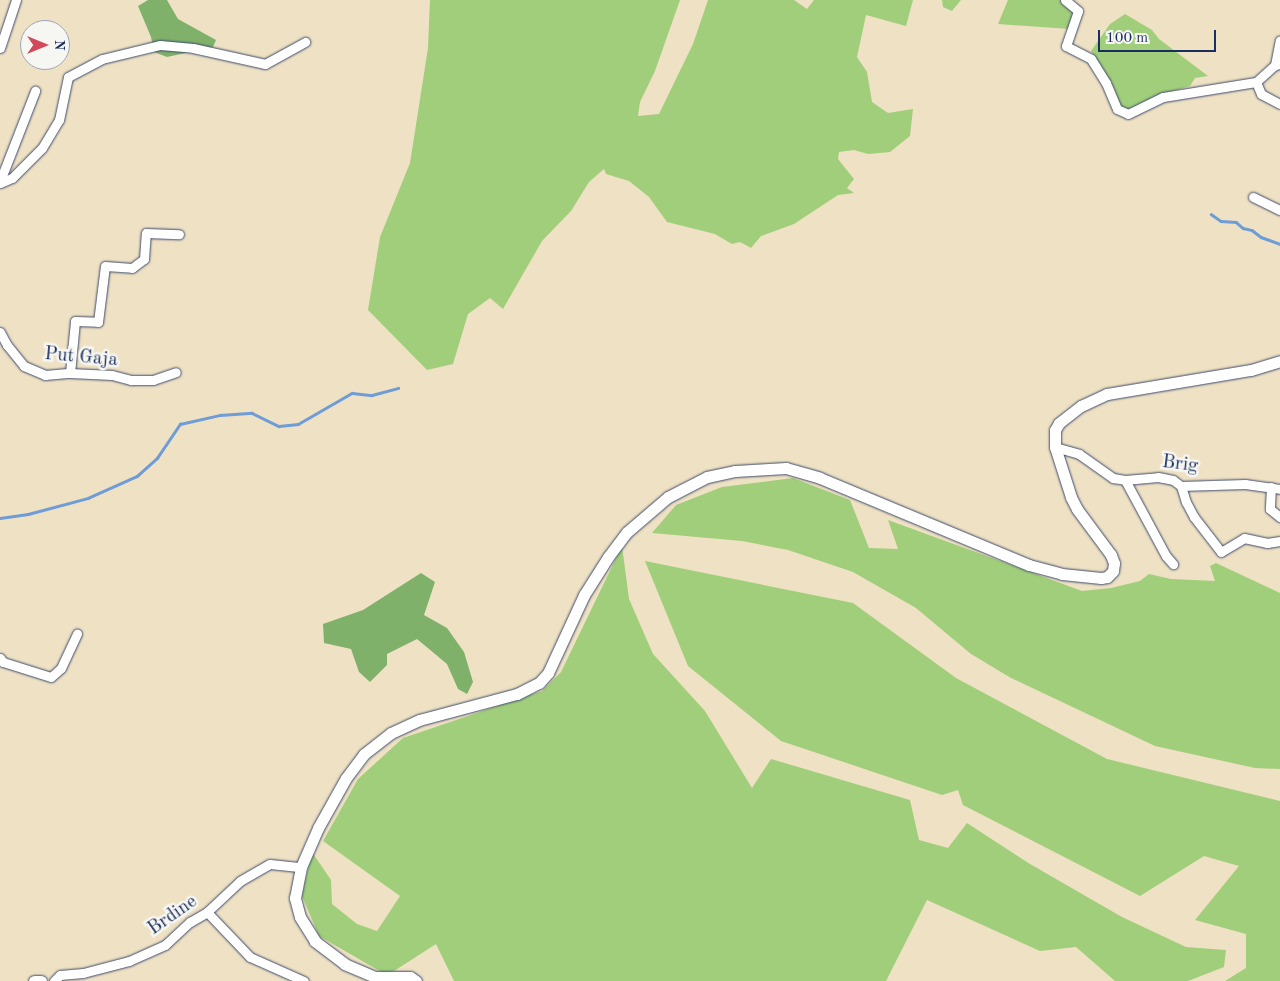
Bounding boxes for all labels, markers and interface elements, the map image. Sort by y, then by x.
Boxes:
north arrow [20,20,70,70]
scale bar [1100,20,1218,52]
text: 100 m [1106,31,1148,46]
text: N [52,40,66,50]
street label: Put Gaja [43,343,119,373]
street label: Brig [1161,451,1199,479]
street label: Brdine [144,891,202,941]

